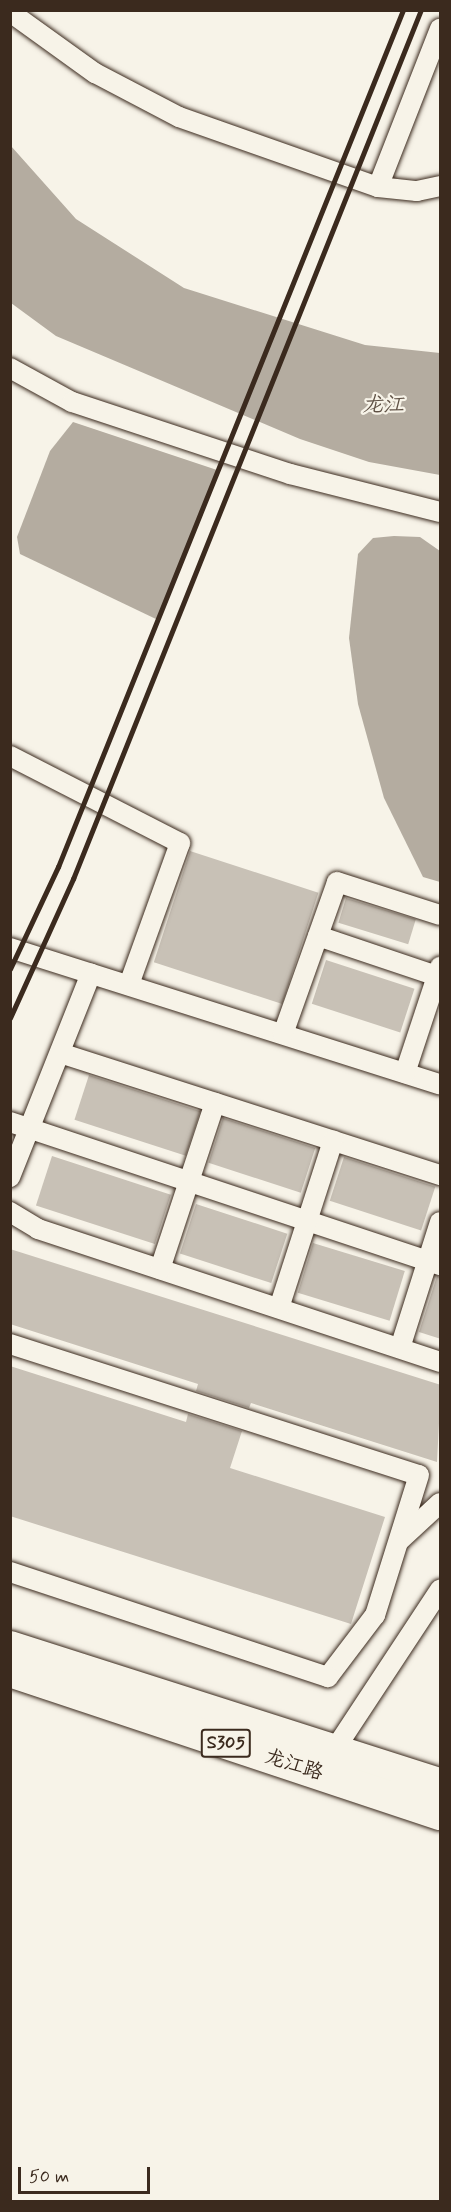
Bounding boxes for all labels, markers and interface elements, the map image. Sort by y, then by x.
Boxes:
water label: 龙江 [362,392,404,418]
road number: S305 [200,1728,252,1758]
street label: 龙江路 [262,1744,326,1786]
scale bar [21,2155,153,2193]
text: 50 m [29,2165,69,2189]

